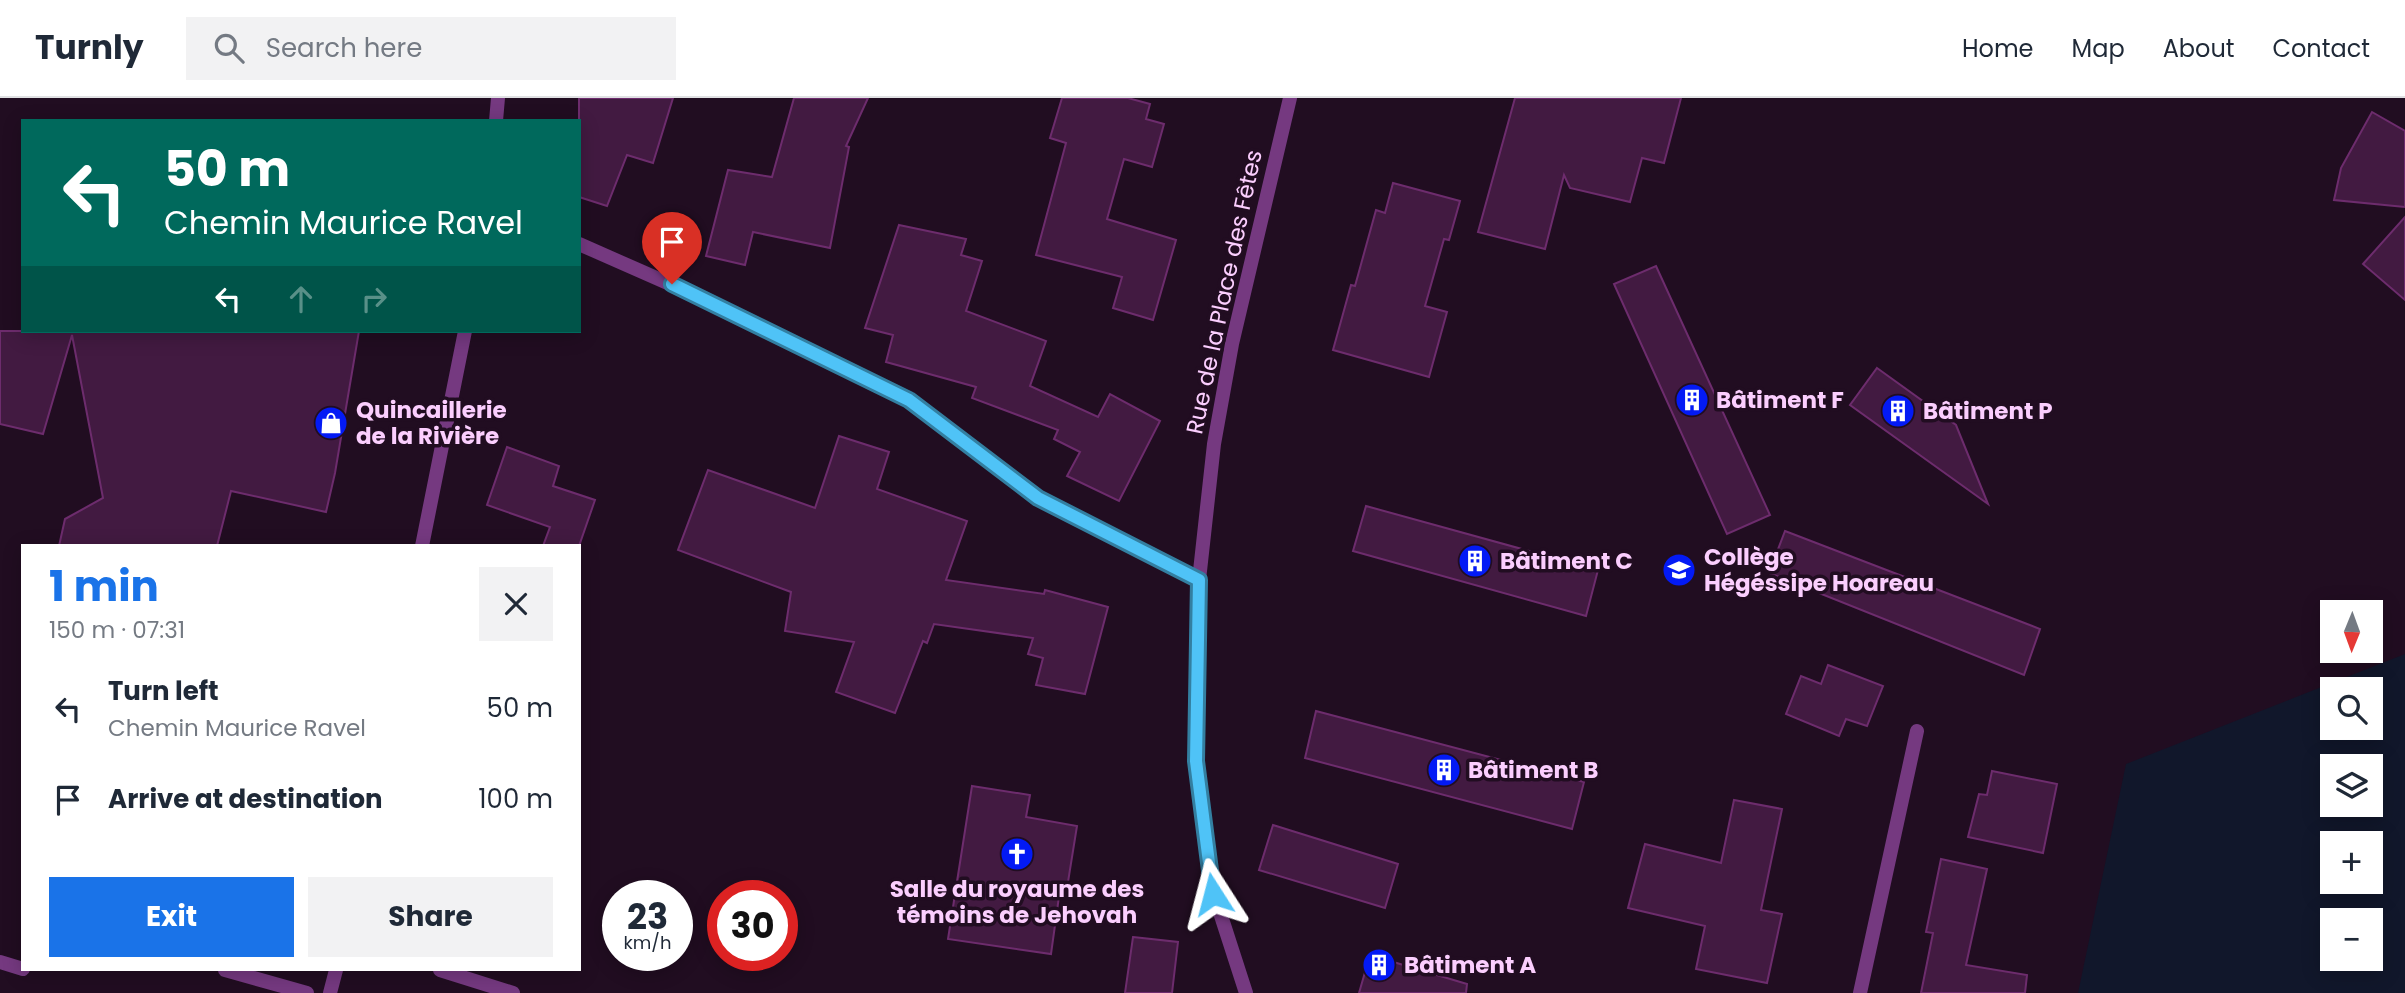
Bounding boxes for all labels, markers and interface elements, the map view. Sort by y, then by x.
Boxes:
search box [186,17,676,80]
text: Turnly [35,24,144,71]
icon: search [210,29,248,67]
text: Search here [266,30,422,66]
text: Home [1962,32,2034,65]
text: Map [2072,32,2125,65]
text: About [2163,32,2234,65]
text: Contact [2272,32,2370,65]
text: 50 m [164,135,290,203]
icon: left [49,147,140,238]
street label: Rue de la Place des Fêtes [1178,147,1270,437]
text: Chemin Maurice Ravel [164,200,523,245]
pin [642,212,702,284]
icon: arrive [653,223,691,261]
icon: left [209,280,247,318]
icon: ahead [282,280,320,318]
icon: right [355,280,393,318]
building icon: Bâtiment F [1673,381,1711,419]
place label: Bâtiment F [1716,384,1844,416]
building icon: Bâtiment P [1879,392,1917,430]
place label: Quincaillerie de la Rivière [356,394,507,452]
place label: Bâtiment P [1923,395,2053,427]
shop icon: Quincaillerie de la Rivière [312,404,350,442]
place label: Collège Hégéssipe Hoareau [1704,541,1934,599]
building icon: Bâtiment C [1456,542,1494,580]
place label: Bâtiment C [1500,545,1633,577]
school or university icon: Collège Hégéssipe Hoareau [1660,551,1698,589]
text: 1 min [49,557,159,616]
button: close [479,567,553,641]
north arrow [2320,600,2384,663]
map controls [2320,600,2383,971]
text: 150 m · 07:31 [49,614,185,646]
text: Turn left [108,673,219,709]
button: search [2320,677,2383,740]
icon: left [49,690,87,728]
text: 50 m [487,690,553,726]
text: Chemin Maurice Ravel [108,712,366,744]
building icon: Bâtiment B [1425,751,1463,789]
place label: Bâtiment B [1468,754,1598,786]
button: layers [2320,754,2383,817]
icon: arrive [49,781,87,819]
text: Arrive at destination [108,781,383,817]
text: 100 m [478,781,553,817]
button: + [2320,831,2383,894]
church icon: Salle du royaume des témoins de Jehovah [998,835,1036,873]
position arrow [1176,857,1250,931]
place label: Salle du royaume des témoins de Jehovah [890,873,1144,931]
button: Exit [49,877,294,957]
button: Share [308,877,553,957]
speed limit sign: 30 [707,880,798,971]
text: 23 [627,892,668,941]
button: − [2320,908,2383,971]
text: km/h [624,930,671,955]
building icon: Bâtiment A [1360,946,1398,984]
place label: Bâtiment A [1404,949,1536,981]

